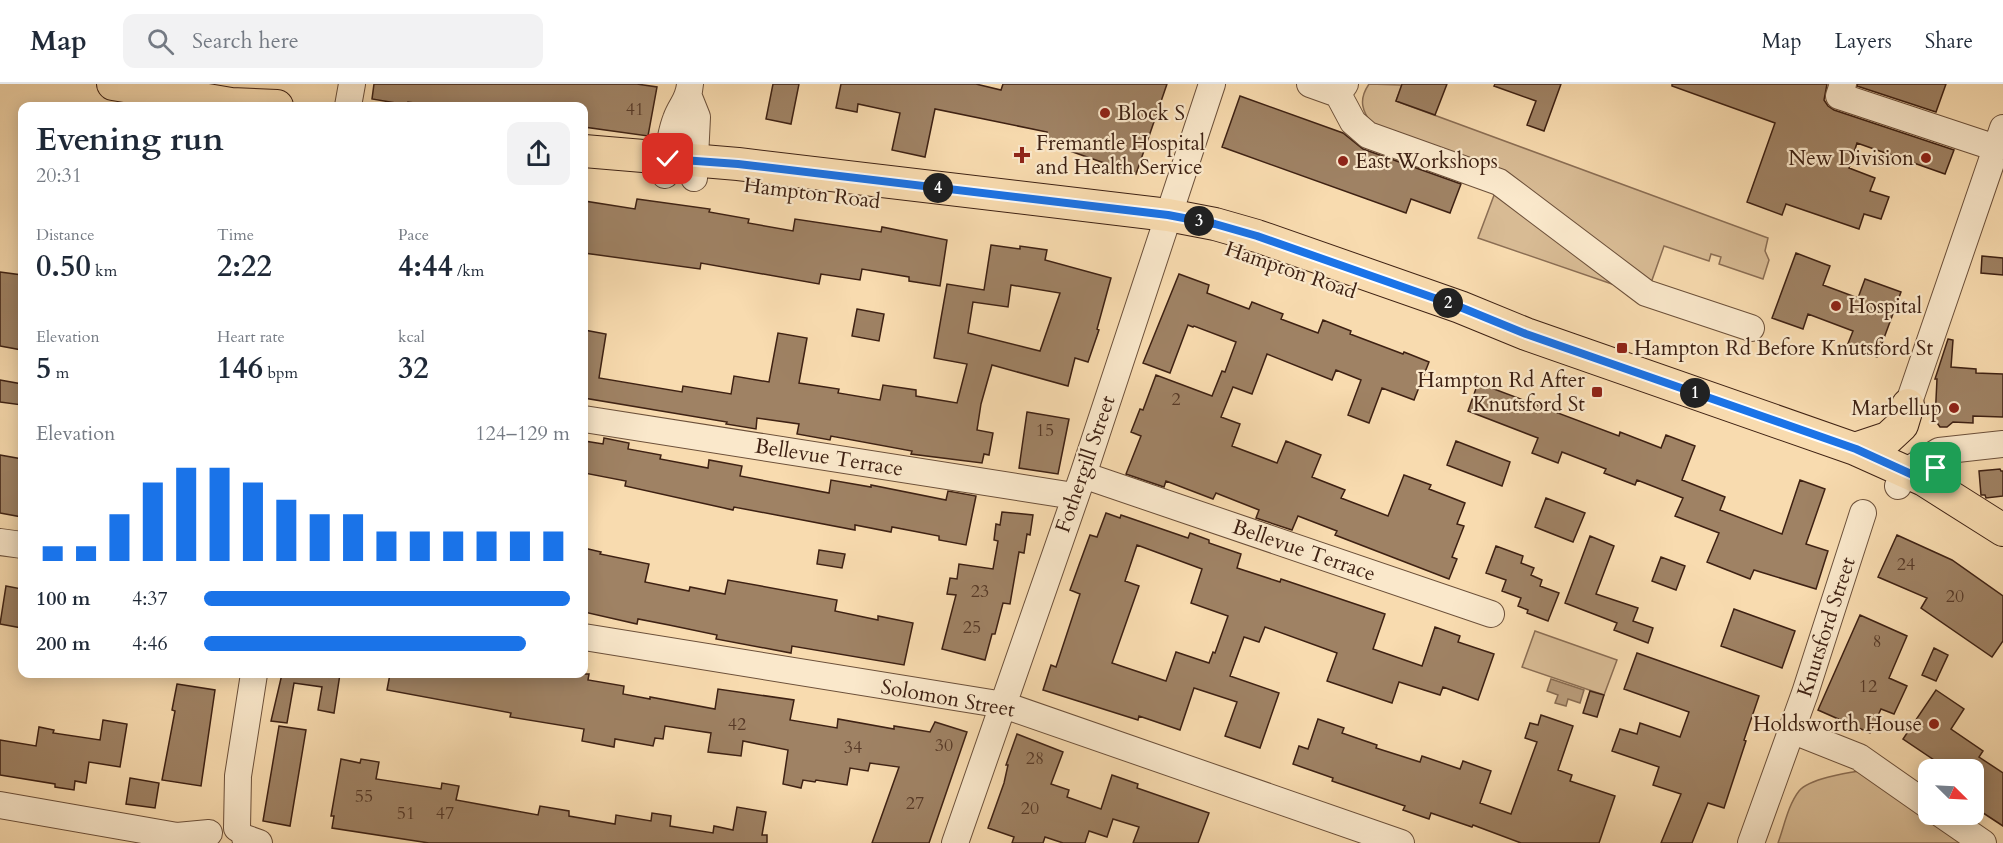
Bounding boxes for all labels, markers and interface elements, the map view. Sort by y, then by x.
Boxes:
search box [123,14,543,68]
text: Map [30,22,87,60]
icon: search [144,25,177,58]
text: Search here [192,26,299,56]
text: Map [1762,27,1802,56]
text: Layers [1835,27,1892,56]
text: Share [1925,27,1973,56]
house number: 41 [626,97,644,122]
place label: Block S [1117,99,1185,128]
marker: Block S [1098,106,1112,120]
text: Evening run [36,117,224,162]
button: share [507,122,570,185]
place label: Fremantle Hospital and Health Service [1036,129,1205,182]
pin [642,133,693,184]
icon: check [651,142,684,175]
place label: New Division [1788,144,1914,173]
marker: Fremantle Hospital and Health Service [1013,146,1031,164]
place label: East Workshops [1355,147,1498,176]
marker: New Division [1919,151,1933,165]
marker: East Workshops [1336,154,1350,168]
text: 20:31 [36,162,82,189]
street label: Hampton Road [742,171,882,216]
pin: 4 [923,173,953,203]
text: 4 [934,177,942,199]
pin: 3 [1184,206,1214,236]
text: 3 [1195,210,1203,232]
text: Distance [36,224,94,246]
text: Time [217,224,254,246]
text: Pace [398,224,429,246]
street label: Hampton Road [1221,234,1360,307]
text: 0.50 [36,246,91,287]
text: 2:22 [217,246,272,287]
text: 4:44 [398,246,453,287]
text: km [91,260,117,282]
text: /km [453,260,484,282]
pin: 2 [1433,288,1463,318]
text: 2 [1444,292,1452,314]
place label: Hospital [1848,292,1922,321]
marker: Hospital [1829,299,1843,313]
text: Elevation [36,326,100,348]
text: Heart rate [217,326,285,348]
text: kcal [398,326,425,348]
place label: Hampton Rd Before Knutsford St [1634,334,1933,363]
marker: Hampton Rd Before Knutsford St [1615,341,1629,355]
text: 5 [36,348,51,389]
text: 146 [217,348,263,389]
text: 32 [398,348,429,389]
text: m [51,362,69,384]
text: bpm [263,362,298,384]
place label: Hampton Rd After Knutsford St [1417,366,1585,419]
pin: 1 [1680,378,1710,408]
text: 1 [1691,382,1699,404]
marker: Hampton Rd After Knutsford St [1590,385,1604,399]
house number: 2 [1171,387,1181,412]
street label: Fothergill Street [1048,391,1123,537]
place label: Marbellup [1851,394,1942,423]
marker: Marbellup [1947,401,1961,415]
house number: 15 [1036,418,1054,443]
text: Elevation [36,420,115,447]
text: 124–129 m [475,420,570,447]
street label: Bellevue Terrace [753,431,905,484]
pin [1910,442,1961,493]
icon: arrive [1919,451,1952,484]
street label: Bellevue Terrace [1228,512,1379,589]
house number: 24 [1897,552,1915,577]
street label: Knutsford Street [1790,553,1863,701]
house number: 23 [971,579,989,604]
house number: 20 [1946,584,1964,609]
text: 100 m [36,585,91,612]
text: 4:37 [132,585,168,612]
house number: 25 [963,615,981,640]
house number: 8 [1872,629,1882,654]
text: 200 m [36,630,91,657]
text: 4:46 [132,630,168,657]
street label: Solomon Street [879,672,1018,725]
house number: 12 [1859,674,1877,699]
place label: Holdsworth House [1753,710,1922,739]
house number: 42 [728,712,746,737]
marker: Holdsworth House [1927,717,1941,731]
house number: 30 [935,733,953,758]
house number: 34 [844,735,862,760]
house number: 28 [1026,746,1044,771]
north arrow [1918,759,1984,825]
map controls [1918,759,1984,825]
house number: 55 [355,784,373,809]
house number: 27 [906,791,924,816]
house number: 20 [1021,796,1039,821]
house number: 51 [397,801,415,826]
house number: 47 [436,801,454,826]

